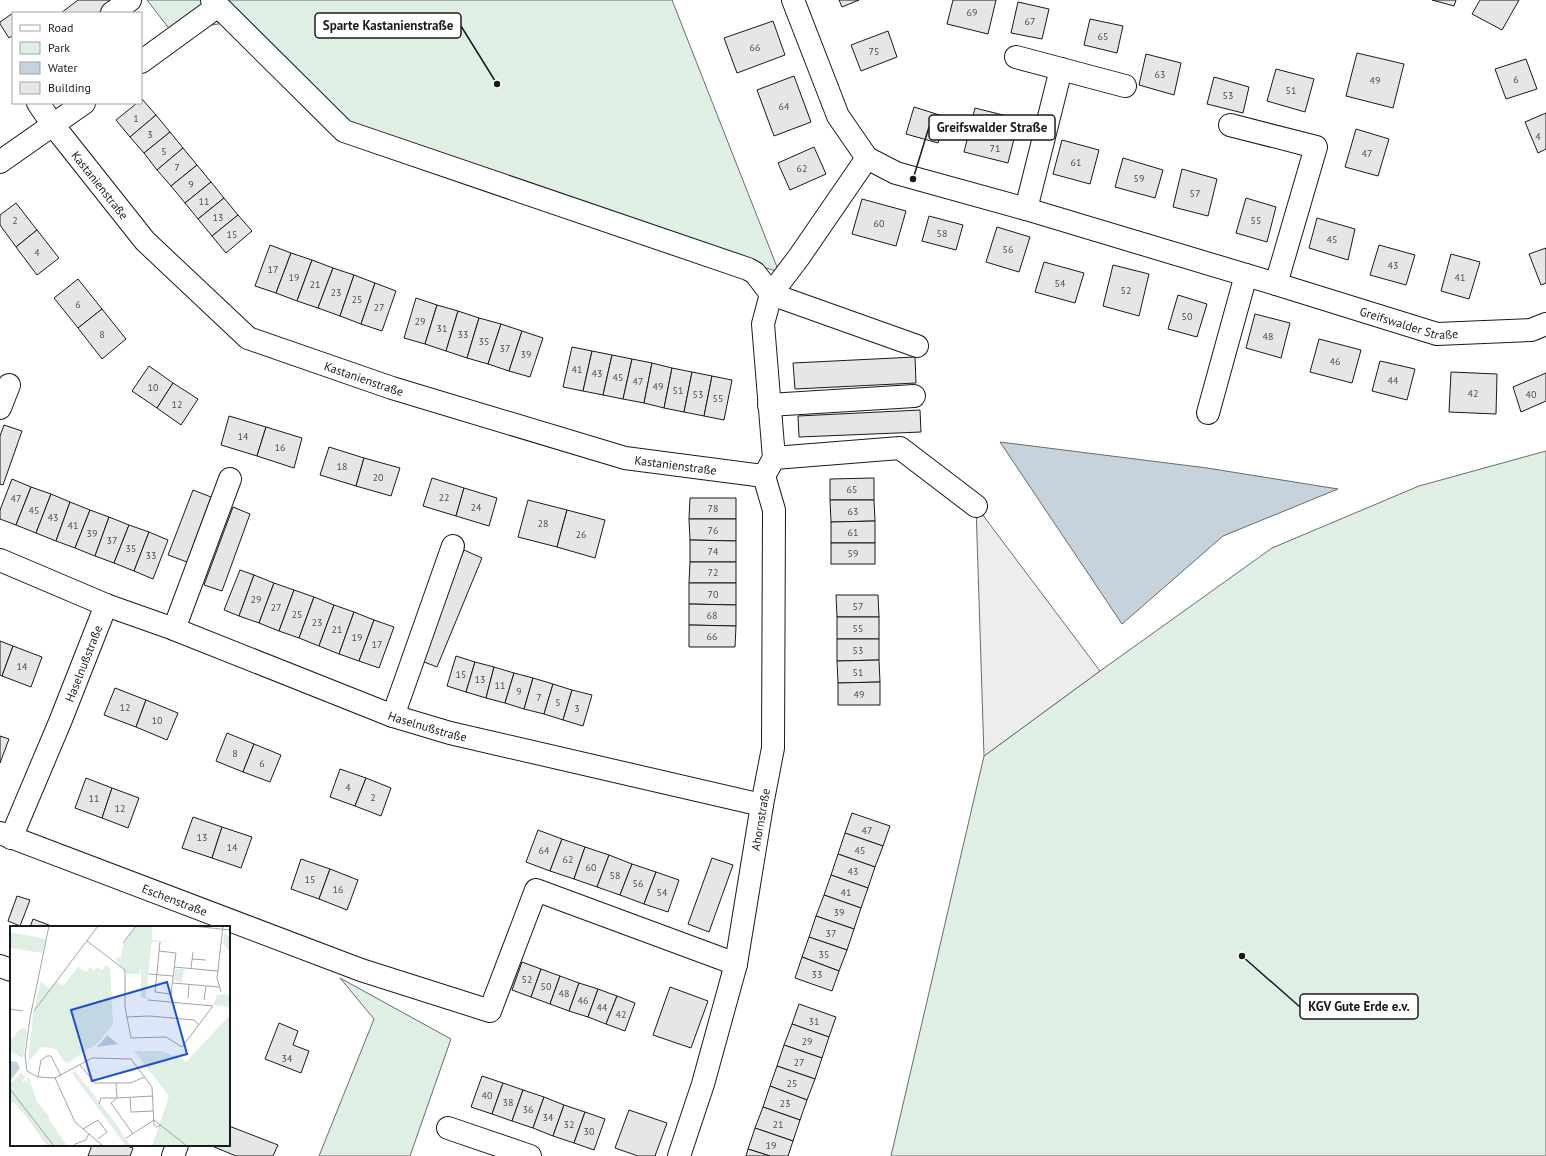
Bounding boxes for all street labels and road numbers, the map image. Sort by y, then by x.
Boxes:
street label: Kastanienstraße [69,148,132,222]
street label: Greifswalder Straße [1358,303,1458,342]
street label: Kastanienstraße [322,358,406,399]
street label: Kastanienstraße [634,452,718,477]
street label: Haselnußstraße [61,623,105,704]
street label: Haselnußstraße [386,707,468,744]
street label: Ahornstraße [747,787,773,852]
street label: Eschenstraße [140,880,210,919]

